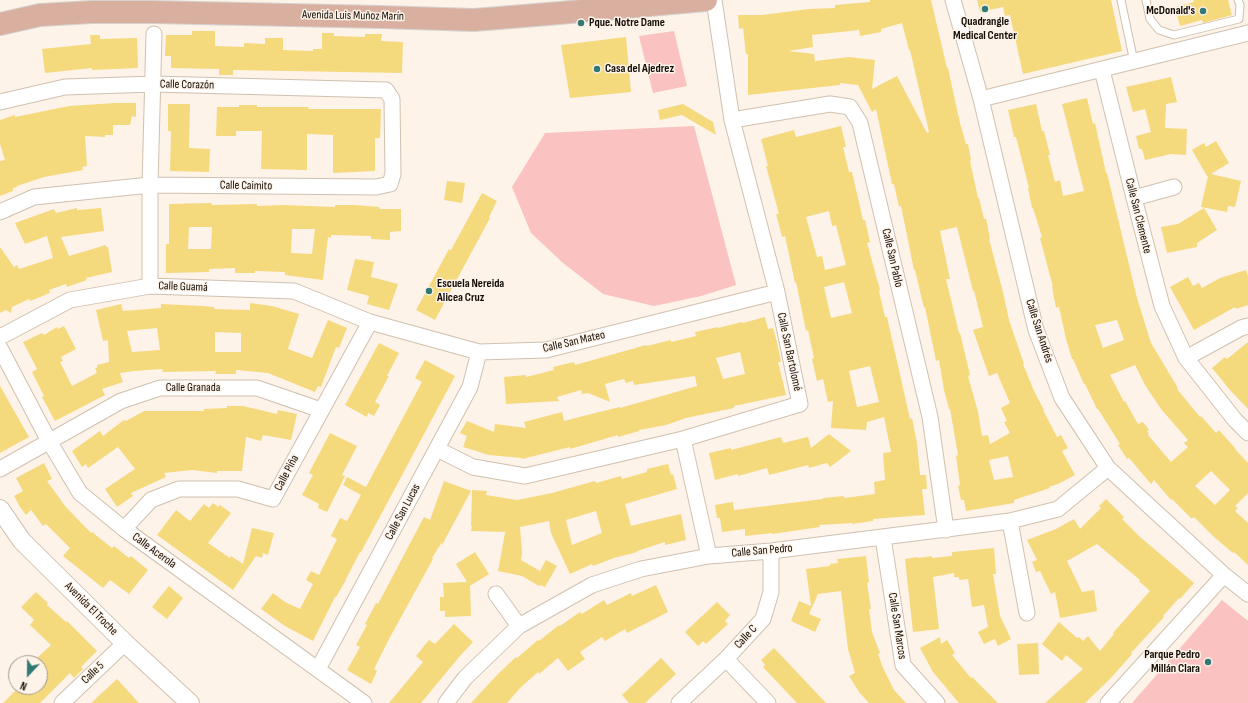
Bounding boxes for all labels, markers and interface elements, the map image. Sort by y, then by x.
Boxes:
marker: Quadrangle Medical Center [980,4,990,14]
place label: McDonald's [1146,4,1195,18]
marker: McDonald's [1198,6,1208,16]
street label: Avenida Luis Muñoz Marín [302,8,404,24]
place label: Quadrangle Medical Center [953,15,1017,43]
place label: Pque. Notre Dame [589,16,665,30]
marker: Pque. Notre Dame [576,18,586,28]
place label: Casa del Ajedrez [605,62,674,76]
marker: Casa del Ajedrez [592,64,602,74]
street label: Calle Corazón [160,77,214,93]
street label: Calle San Clemente [1122,177,1154,255]
street label: Calle Caimito [220,178,272,194]
street label: Calle San Pablo [878,227,906,289]
place label: Escuela Nereida Alicea Cruz [437,277,504,305]
street label: Calle Guamá [158,279,208,295]
marker: Escuela Nereida Alicea Cruz [424,286,434,296]
street label: Calle San Andrés [1022,297,1056,365]
street label: Calle San Bartolomé [774,311,804,393]
street label: Calle San Mateo [542,328,606,356]
street label: Calle Granada [166,381,220,395]
street label: Calle Piña [272,453,302,493]
street label: Calle San Lucas [382,482,424,542]
street label: Calle Acerola [129,530,179,572]
street label: Calle San Pedro [731,541,793,561]
street label: Avenida El Troche [61,579,121,639]
street label: Calle San Marcos [885,592,909,660]
street label: Calle C [731,622,761,652]
place label: Parque Pedro Millán Clara [1144,648,1200,676]
north arrow [8,655,48,695]
marker: Parque Pedro Millán Clara [1203,657,1213,667]
street label: Calle 5 [79,659,107,687]
text: N [19,679,29,693]

